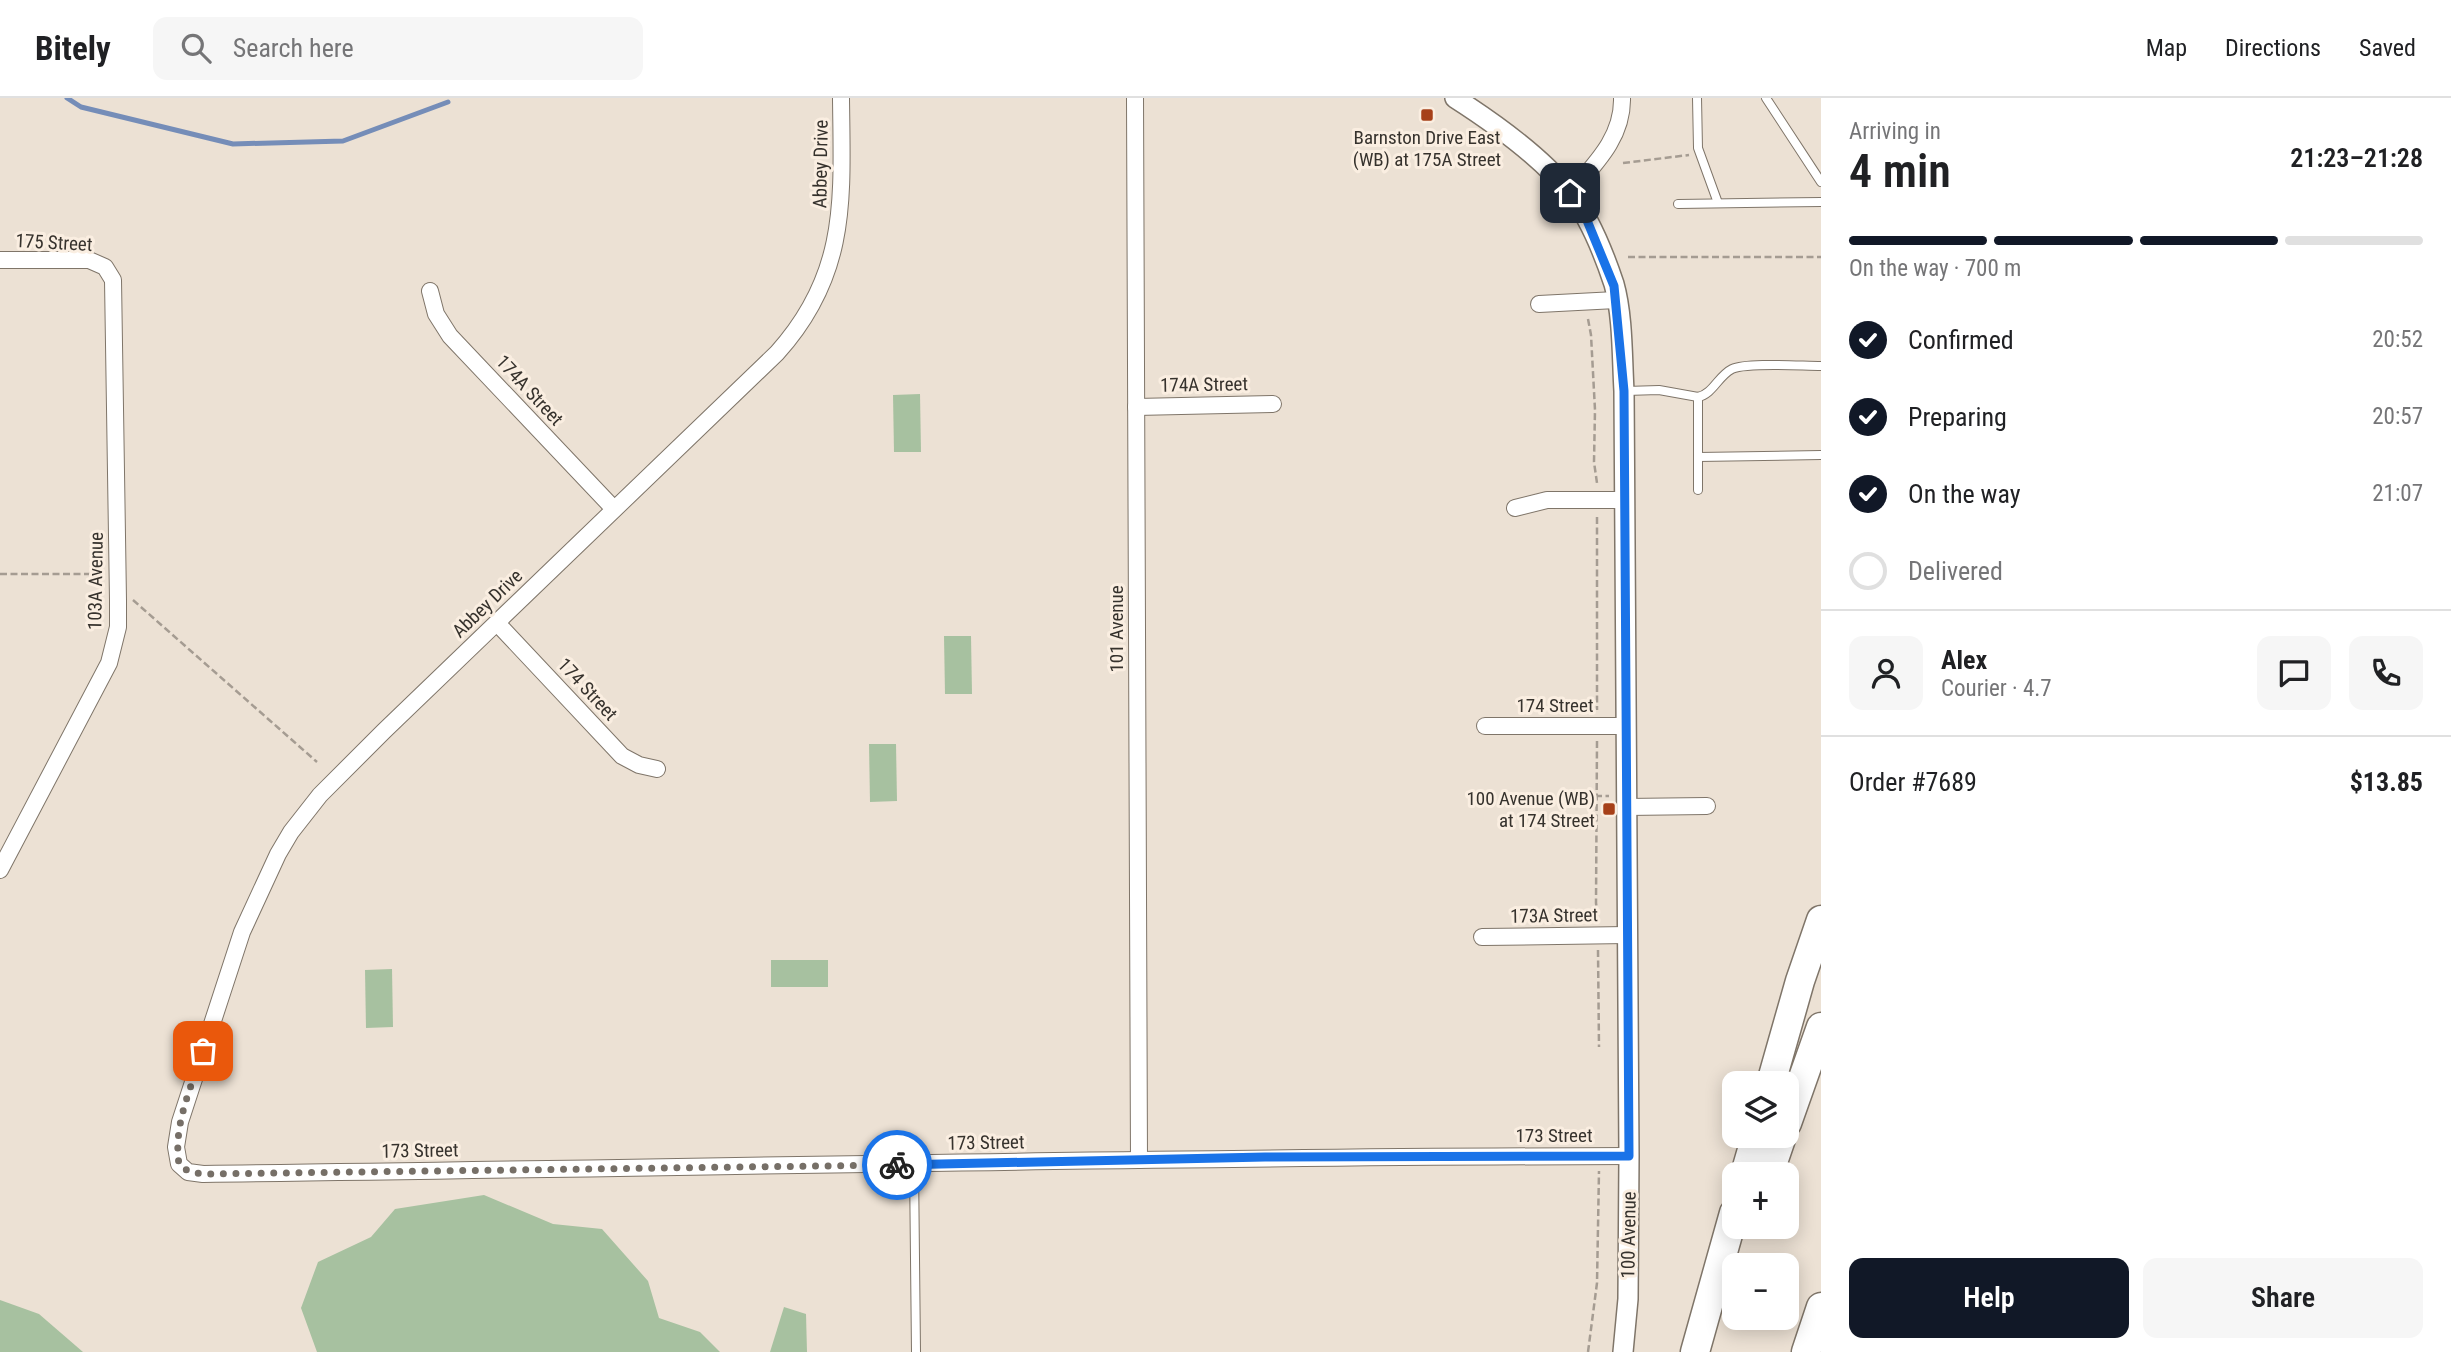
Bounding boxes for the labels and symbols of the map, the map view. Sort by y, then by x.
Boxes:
marker: Barnston Drive East (WB) at 175A Street [1419,107,1435,123]
street label: Abbey Drive [808,119,833,209]
place label: Barnston Drive East (WB) at 175A Street [1353,126,1501,171]
pin [1540,163,1600,223]
street label: 175 Street [15,229,93,256]
street label: 174A Street [491,350,568,430]
street label: 174A Street [1160,372,1248,397]
street label: 103A Avenue [83,532,108,630]
street label: Abbey Drive [447,564,527,642]
street label: 101 Avenue [1105,585,1128,673]
street label: 174 Street [553,653,622,725]
street label: 174 Street [1516,694,1594,717]
place label: 100 Avenue (WB) at 174 Street [1466,787,1595,832]
marker: 100 Avenue (WB) at 174 Street [1601,801,1617,817]
street label: 173A Street [1510,903,1598,928]
pin [173,1021,233,1081]
street label: 173 Street [1515,1124,1593,1147]
courier [862,1130,932,1200]
street label: 173 Street [947,1130,1025,1155]
street label: 173 Street [381,1138,459,1163]
street label: 100 Avenue [1616,1191,1641,1279]

